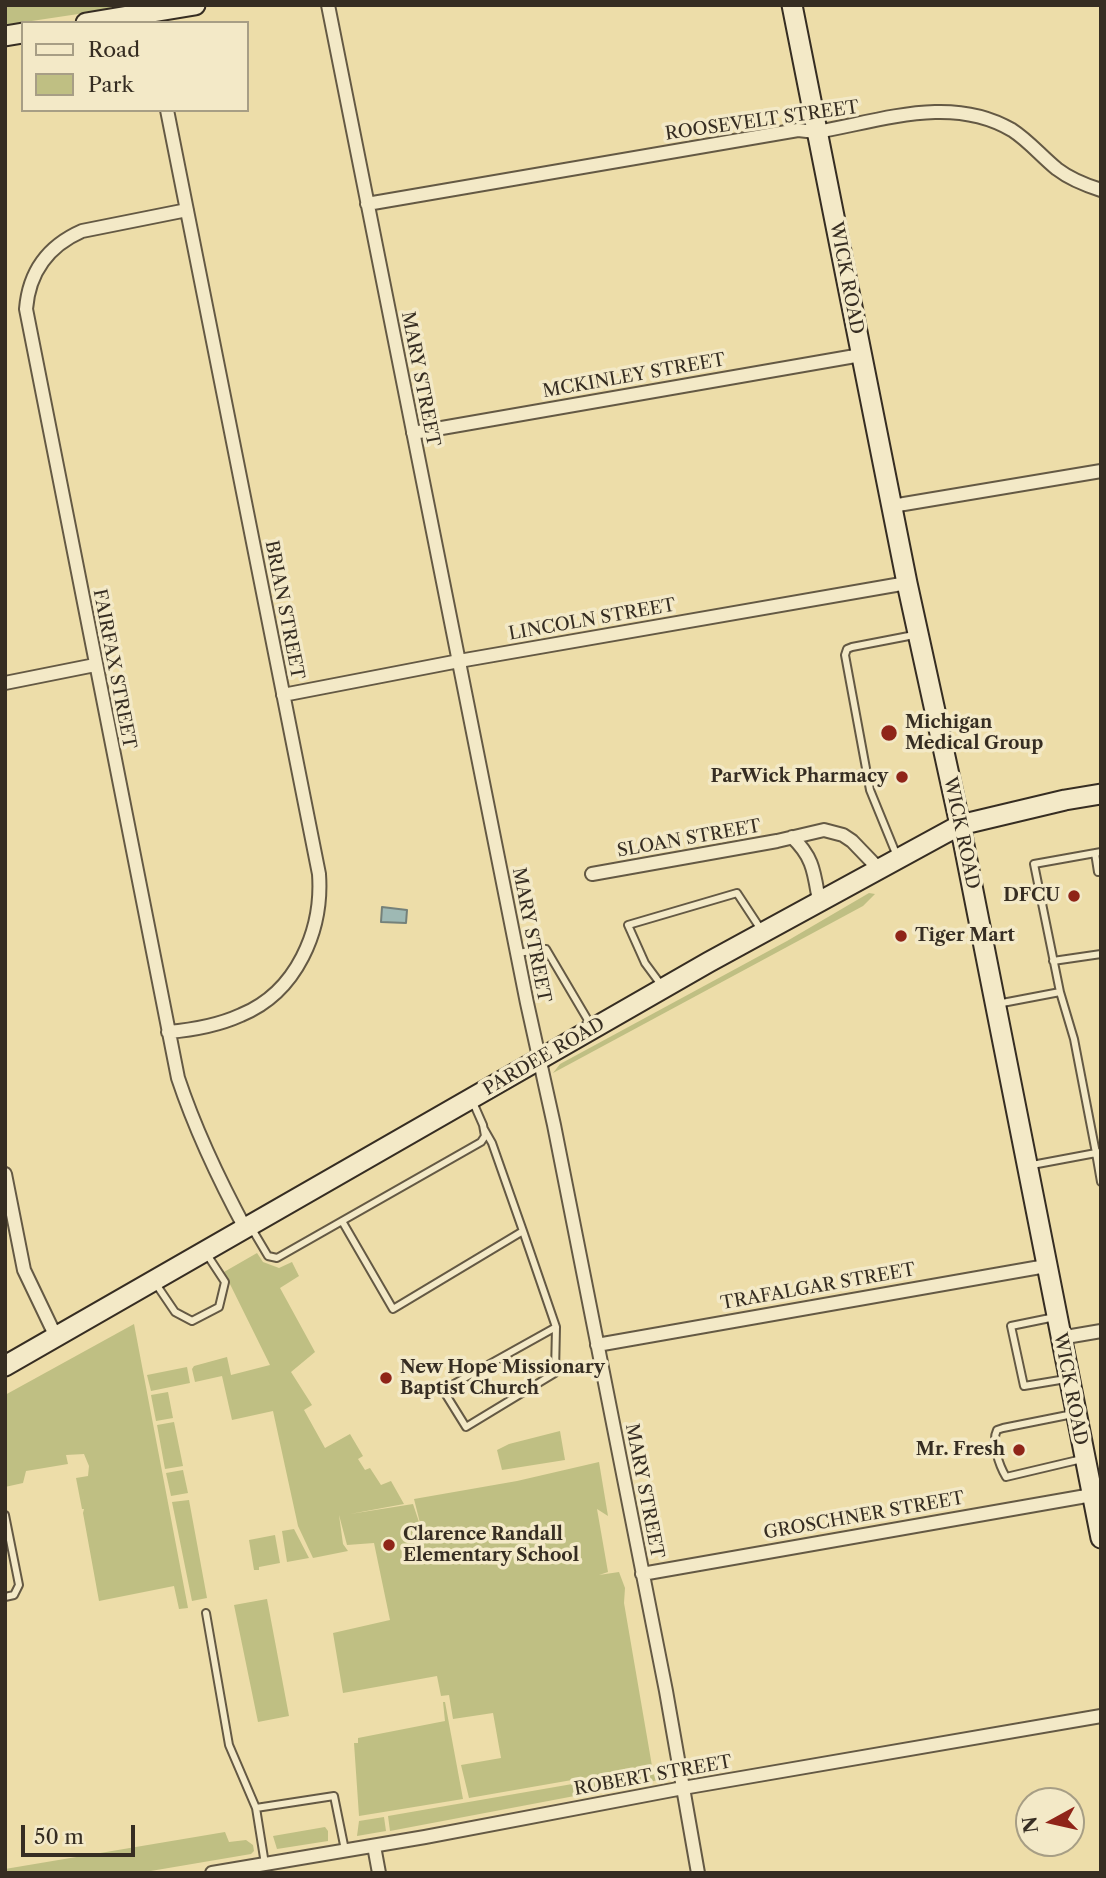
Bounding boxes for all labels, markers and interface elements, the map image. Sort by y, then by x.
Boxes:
legend [21,21,248,112]
text: Road [88,37,140,62]
text: Park [88,72,134,97]
street label: ROOSEVELT STREET [664,97,860,145]
street label: WICK ROAD [824,220,868,336]
street label: MARY STREET [396,310,444,448]
street label: MCKINLEY STREET [541,349,727,403]
street label: BRIAN STREET [260,539,308,681]
street label: FAIRFAX STREET [88,587,140,751]
street label: LINCOLN STREET [507,595,677,645]
place label: Michigan Medical Group [905,712,1043,754]
marker: Michigan Medical Group [879,723,899,743]
place label: ParWick Pharmacy [710,766,888,788]
marker: ParWick Pharmacy [894,769,910,785]
street label: WICK ROAD [939,775,983,891]
street label: SLOAN STREET [615,816,763,862]
street label: MARY STREET [507,866,555,1004]
place label: DFCU [1003,885,1060,907]
marker: DFCU [1066,888,1082,904]
place label: Tiger Mart [915,925,1015,947]
marker: Tiger Mart [893,928,909,944]
street label: PARDEE ROAD [479,1013,609,1101]
street label: TRAFALGAR STREET [719,1259,917,1315]
street label: WICK ROAD [1048,1331,1092,1447]
place label: New Hope Missionary Baptist Church [400,1357,605,1400]
marker: New Hope Missionary Baptist Church [378,1370,394,1386]
street label: MARY STREET [620,1422,668,1560]
place label: Mr. Fresh [916,1439,1005,1461]
marker: Mr. Fresh [1011,1442,1027,1458]
street label: GROSCHNER STREET [762,1488,966,1544]
place label: Clarence Randall Elementary School [403,1524,579,1566]
marker: Clarence Randall Elementary School [381,1537,397,1553]
street label: ROBERT STREET [573,1752,733,1800]
north arrow [1015,1787,1085,1857]
scale bar [24,1812,138,1856]
text: N [1018,1815,1043,1834]
text: 50 m [34,1824,84,1849]

